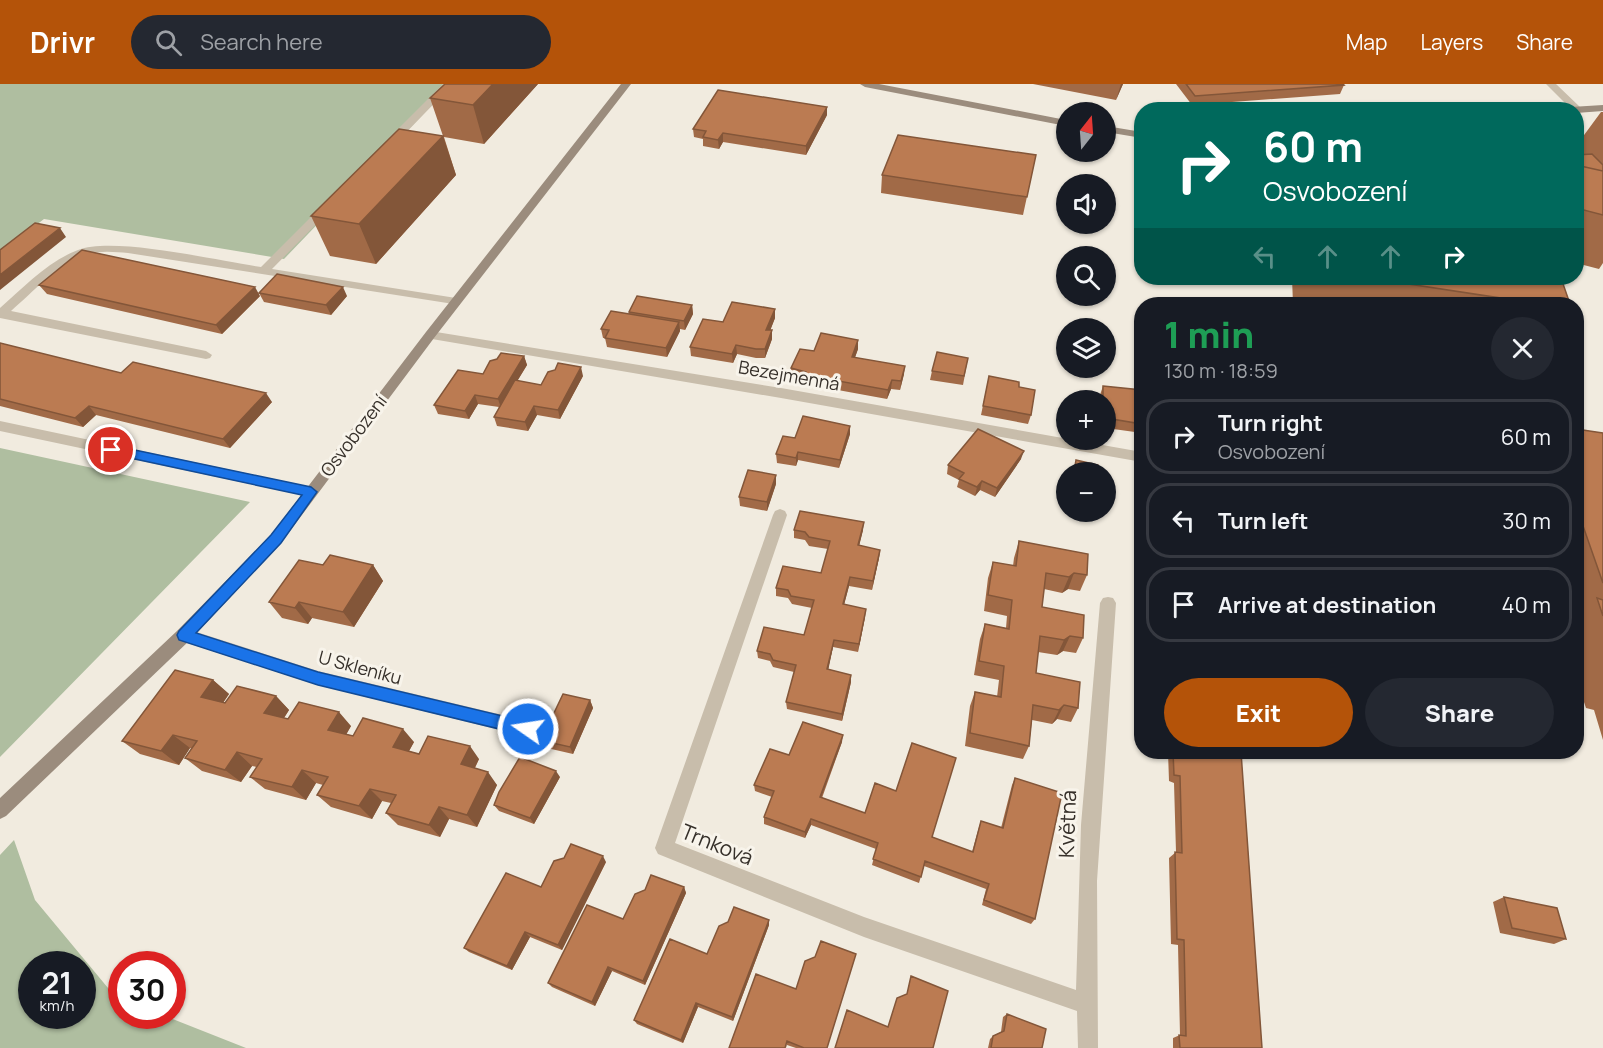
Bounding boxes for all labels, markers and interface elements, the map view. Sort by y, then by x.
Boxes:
search box [131,15,551,69]
text: Drivr [30,23,95,61]
icon: search [152,26,185,59]
text: Search here [200,27,323,57]
text: Map [1346,28,1387,56]
text: Layers [1420,28,1483,56]
text: Share [1516,28,1573,56]
north arrow [1056,102,1116,162]
map controls [1056,102,1116,522]
text: 60 m [1263,117,1363,175]
icon: right [1164,126,1242,204]
text: Osvobození [1263,172,1408,209]
button: sound [1056,174,1116,234]
icon: left [1248,240,1281,273]
icon: ahead [1311,240,1344,273]
icon: ahead [1374,240,1407,273]
icon: right [1437,240,1470,273]
button: search [1056,246,1116,306]
text: 1 min [1164,310,1254,359]
button: close [1491,317,1554,380]
button: layers [1056,318,1116,378]
street label: Bezejmenná [737,354,842,396]
text: 130 m · 18:59 [1164,357,1278,384]
street label: Osvobození [315,390,392,481]
button: + [1056,390,1116,450]
text: Turn right [1218,408,1323,438]
icon: right [1167,420,1200,453]
text: 60 m [1501,422,1551,452]
pin [85,424,136,475]
icon: arrive [94,433,127,466]
text: Osvobození [1218,438,1325,465]
button: − [1056,462,1116,522]
icon: left [1167,504,1200,537]
text: Turn left [1218,506,1308,536]
text: 30 m [1502,506,1551,536]
icon: arrive [1167,588,1200,621]
text: Arrive at destination [1218,590,1436,620]
text: 40 m [1502,590,1551,620]
street label: U Skleníku [316,644,405,690]
button: Exit [1164,678,1353,747]
button: Share [1365,678,1554,747]
position arrow [496,697,560,761]
street label: Květná [1052,790,1082,858]
street label: Trnková [677,817,758,871]
speed limit sign: 30 [108,951,186,1029]
text: 21 [41,962,73,1003]
text: km/h [40,995,74,1016]

